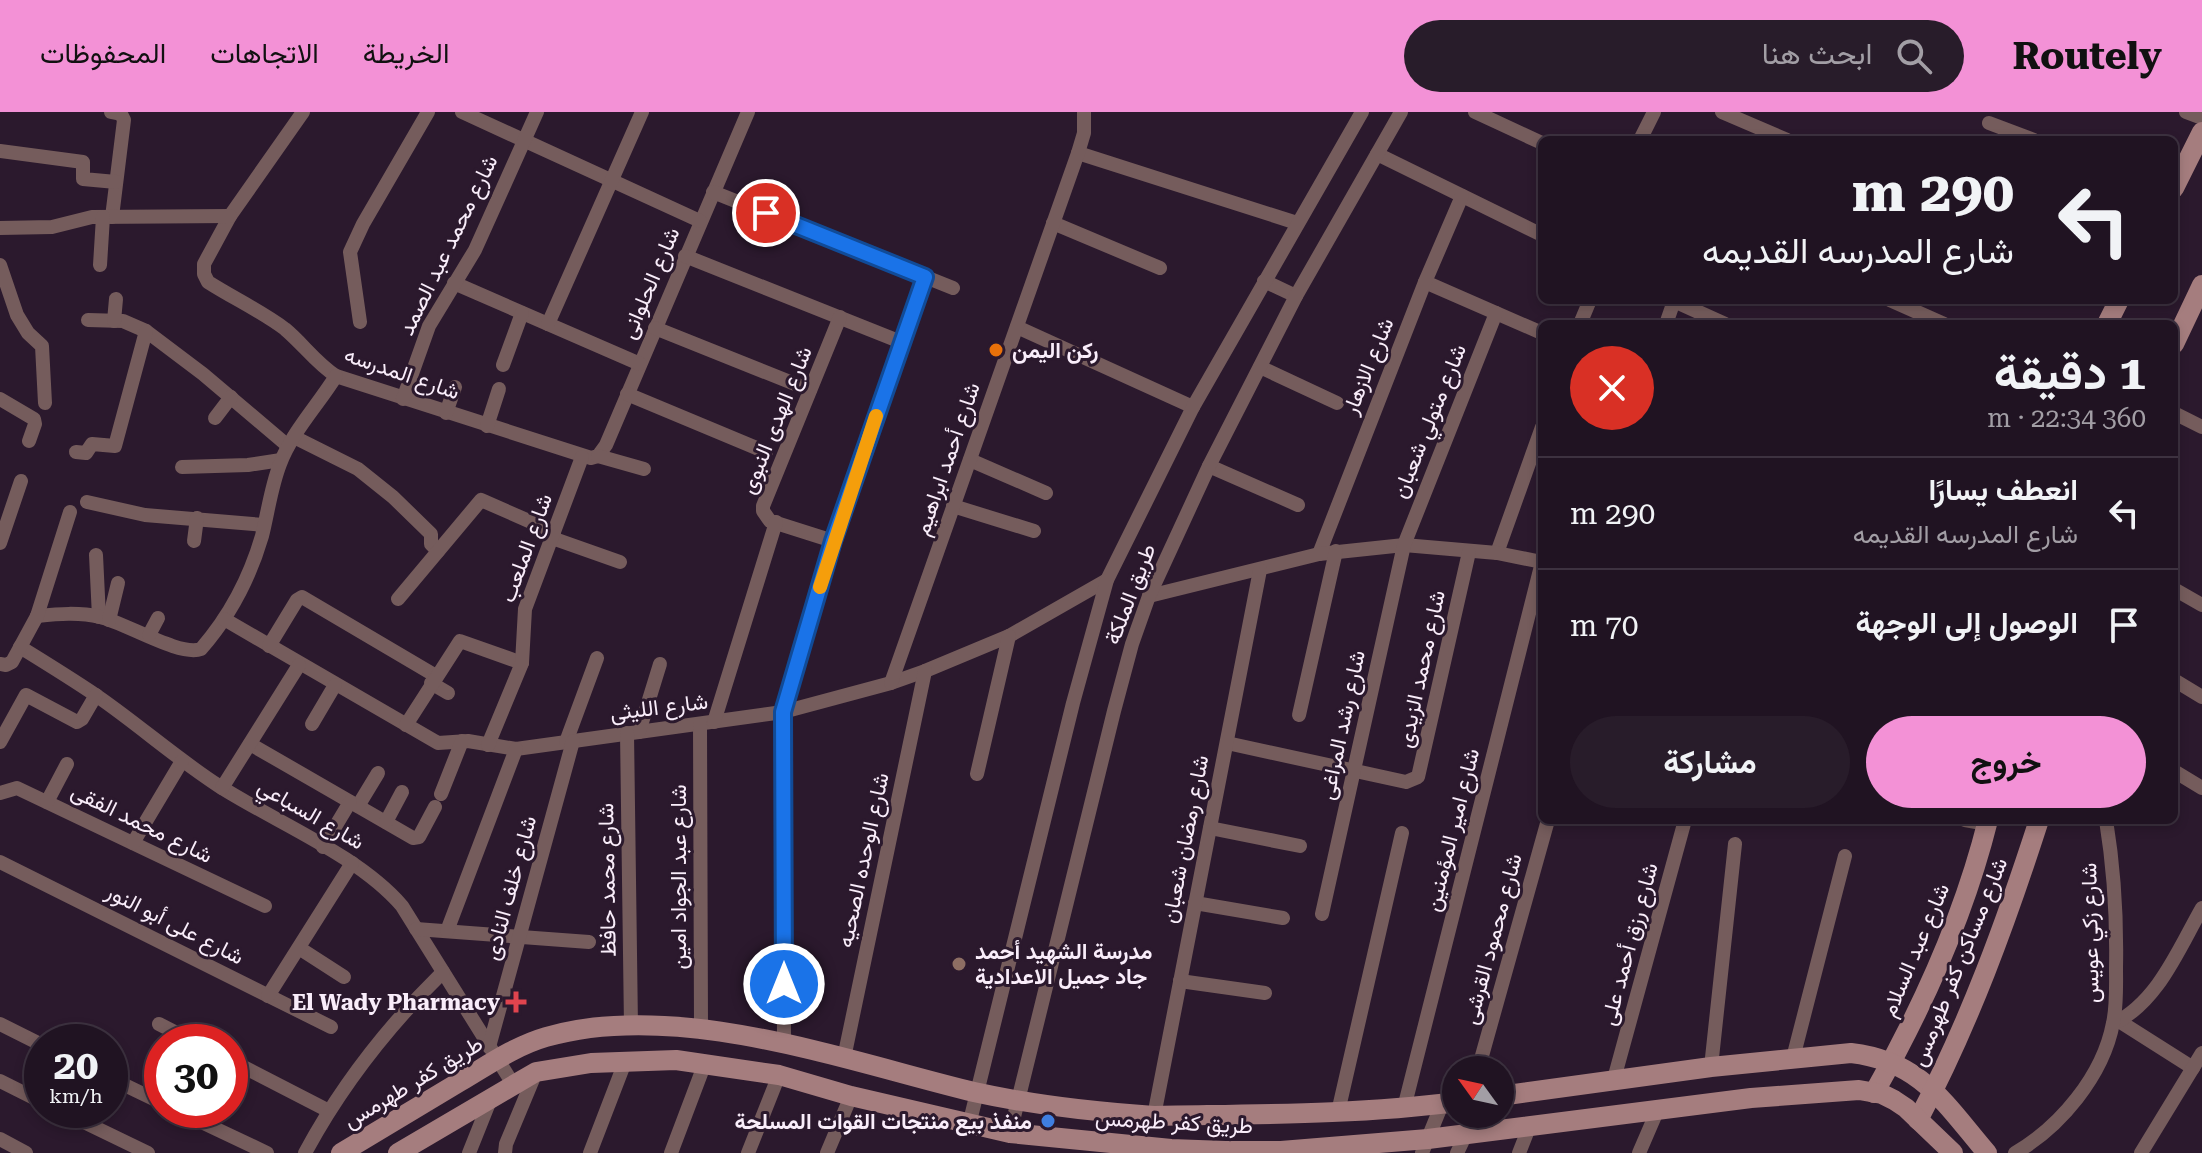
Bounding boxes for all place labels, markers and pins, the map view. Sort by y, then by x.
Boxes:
pin [732,179,800,247]
place label: ركن اليمن [1012,338,1099,364]
marker: ركن اليمن [987,341,1005,359]
place label: مدرسة الشهيد أحمد جاد جميل الاعدادية [975,939,1153,990]
marker: مدرسة الشهيد أحمد جاد جميل الاعدادية [950,955,968,973]
place label: El Wady Pharmacy [292,990,501,1015]
marker: El Wady Pharmacy [507,993,525,1011]
place label: منفذ بيع منتجات القوات المسلحة [734,1109,1032,1136]
marker: منفذ بيع منتجات القوات المسلحة [1039,1112,1057,1130]

